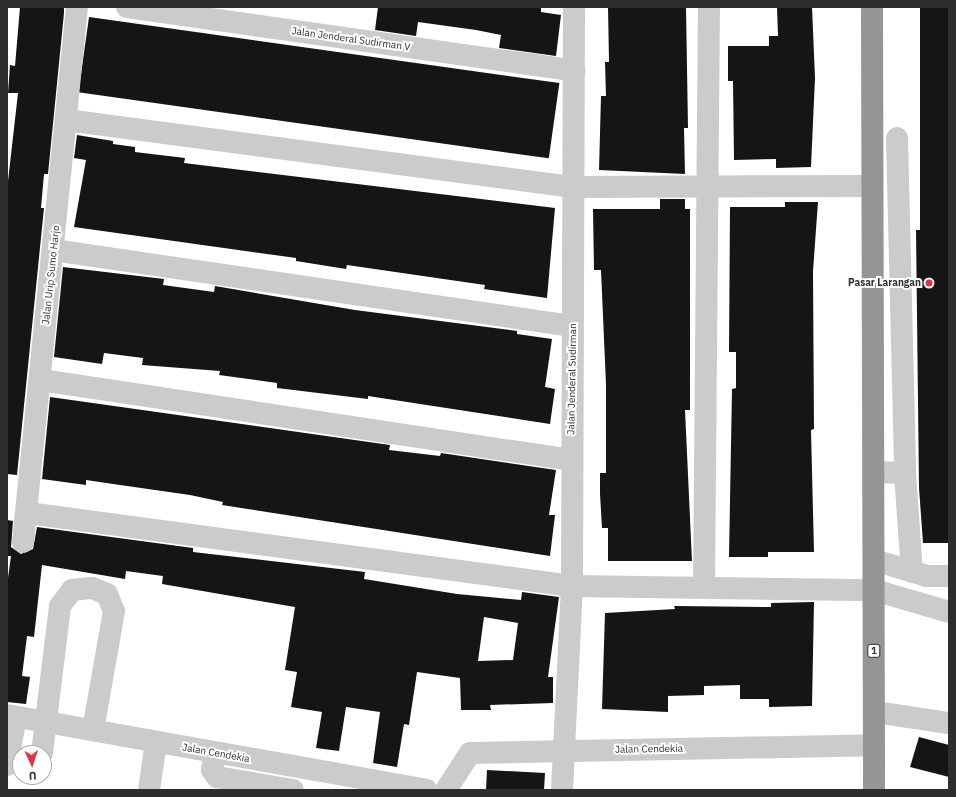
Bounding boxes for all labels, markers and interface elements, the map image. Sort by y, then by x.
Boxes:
street label: Jalan Jenderal Sudirman V [291,25,411,53]
street label: Jalan Urip Sumo Harjo [40,225,62,325]
place label: Pasar Larangan [848,277,921,289]
marker: Pasar Larangan [924,278,934,288]
street label: Jalan Jenderal Sudirman [565,323,579,435]
road number: 1 [867,644,881,658]
street label: Jalan Cendekia [181,741,251,765]
street label: Jalan Cendekia [615,742,683,756]
north arrow [12,745,52,785]
text: U [28,769,37,783]

